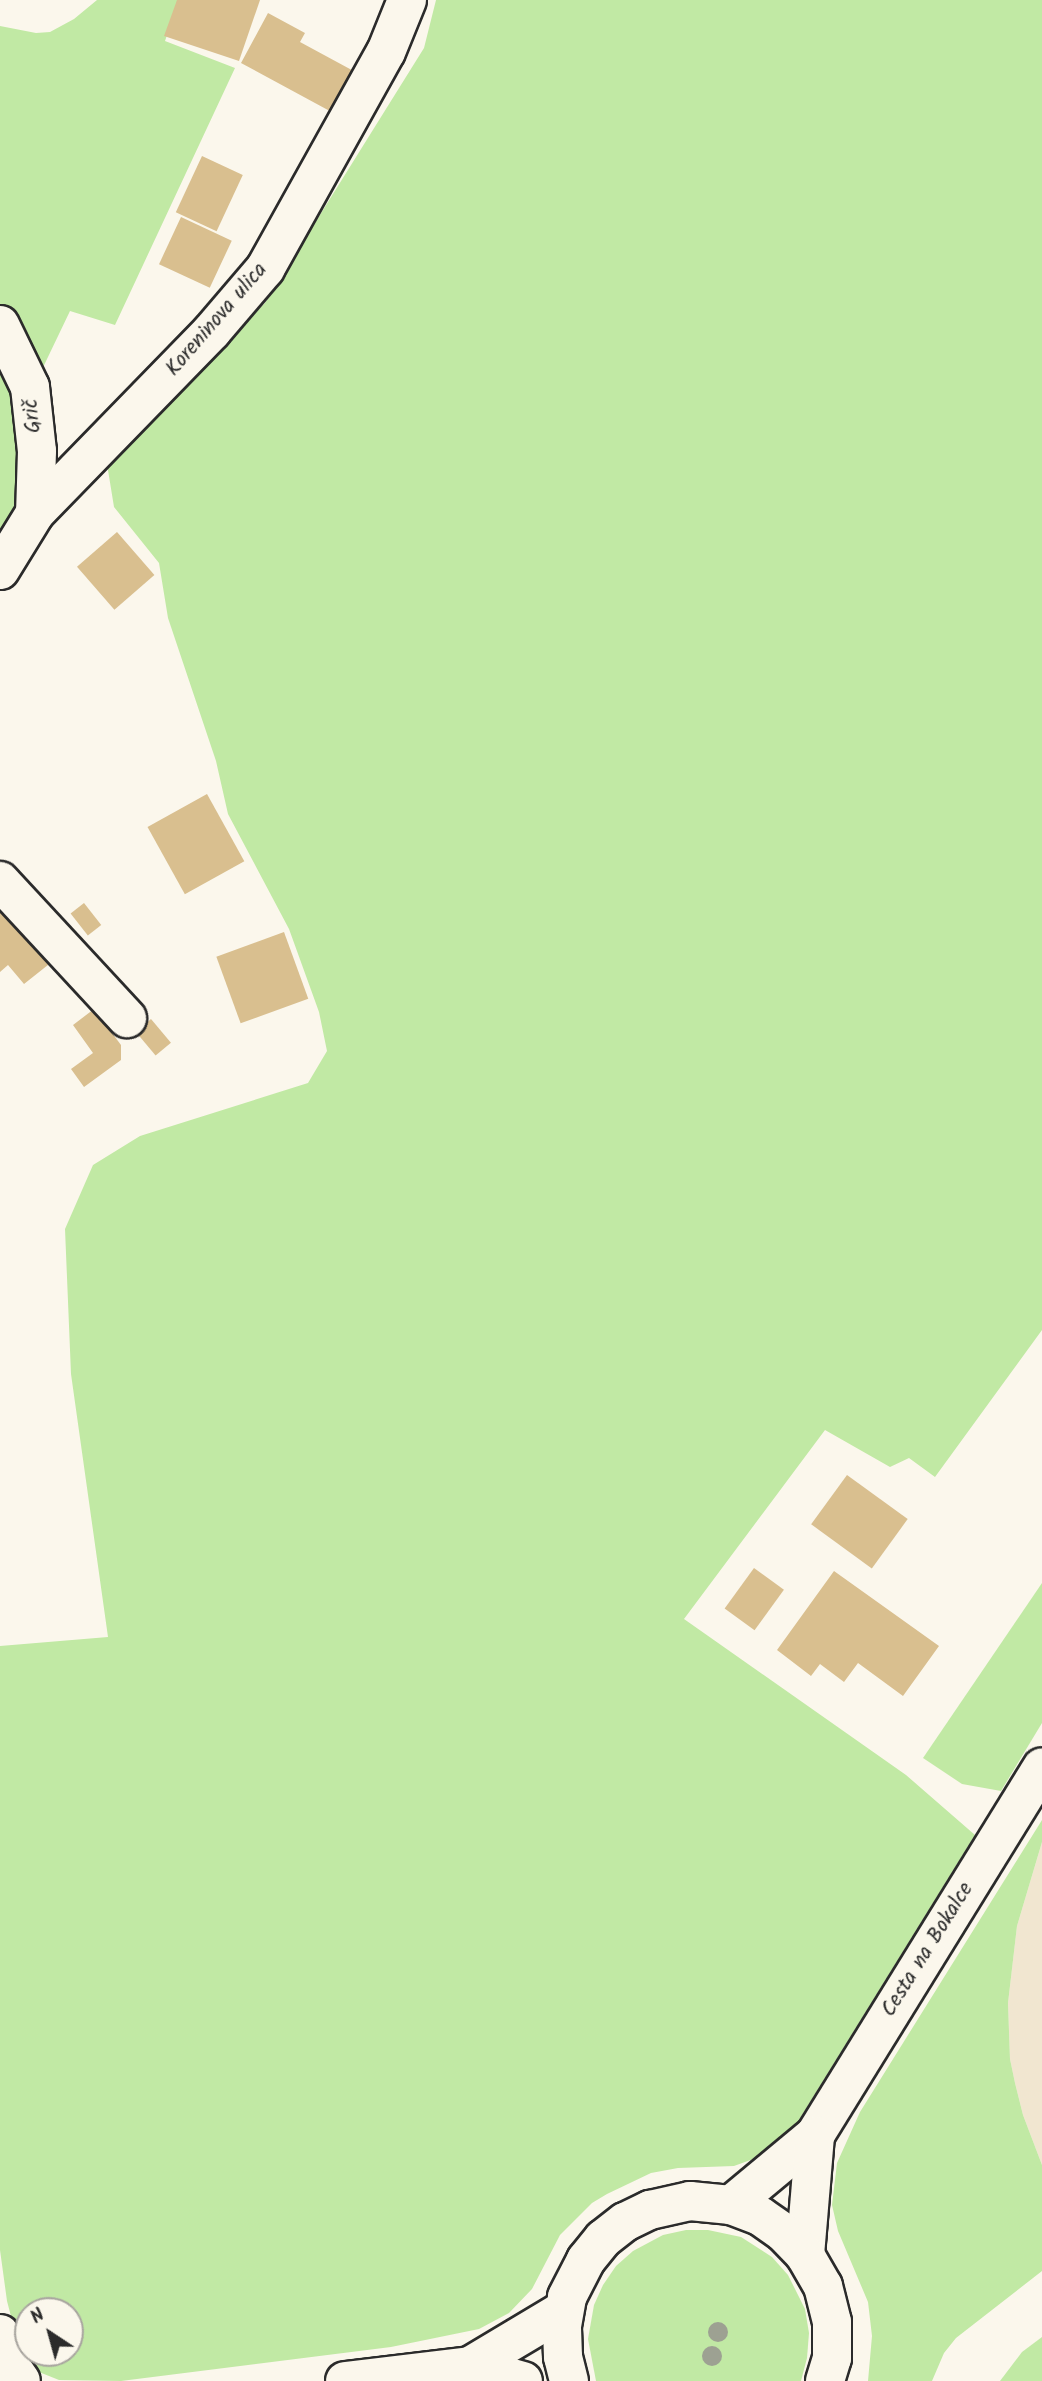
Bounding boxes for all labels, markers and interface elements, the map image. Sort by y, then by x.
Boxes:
street label: Koreninova ulica [161,258,273,382]
street label: Grič [19,398,47,434]
street label: Cesta na Bokalce [877,1878,979,2022]
north arrow [14,2297,84,2367]
text: N [24,2301,52,2332]

